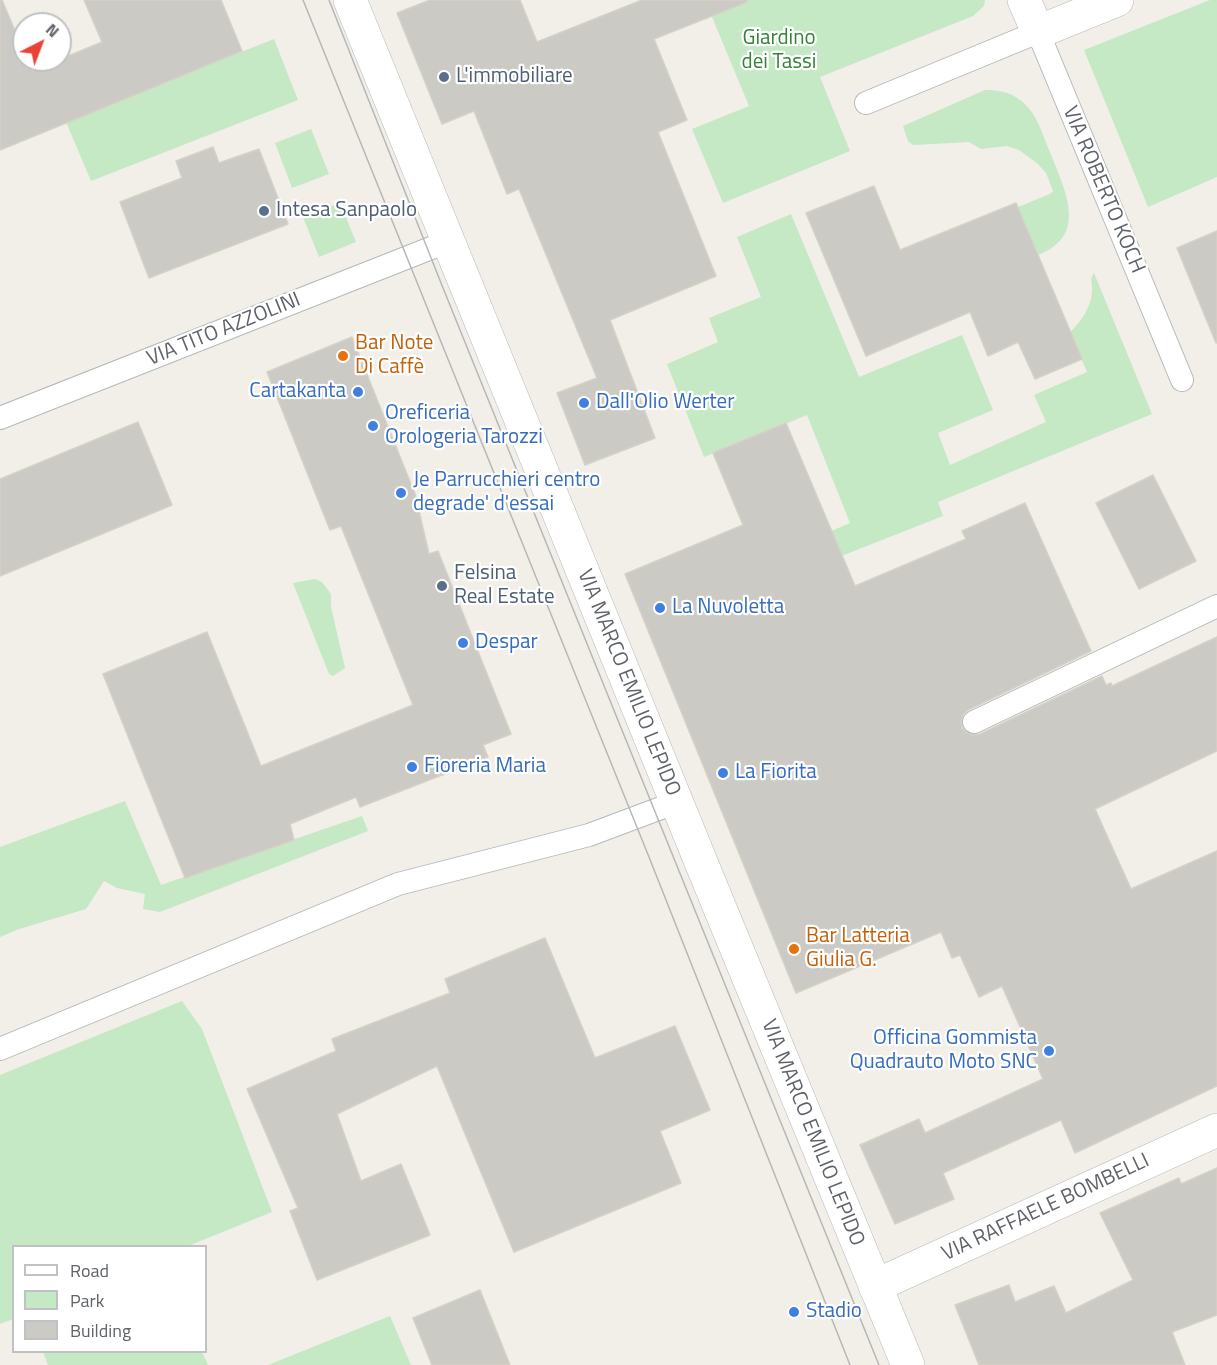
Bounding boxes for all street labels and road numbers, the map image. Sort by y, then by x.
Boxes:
street label: VIA ROBERTO KOCH [1056,103,1150,277]
street label: VIA TITO AZZOLINI [144,288,304,372]
street label: VIA MARCO EMILIO LEPIDO [571,566,685,800]
street label: VIA MARCO EMILIO LEPIDO [755,1016,869,1250]
street label: VIA RAFFAELE BOMBELLI [938,1149,1154,1267]

